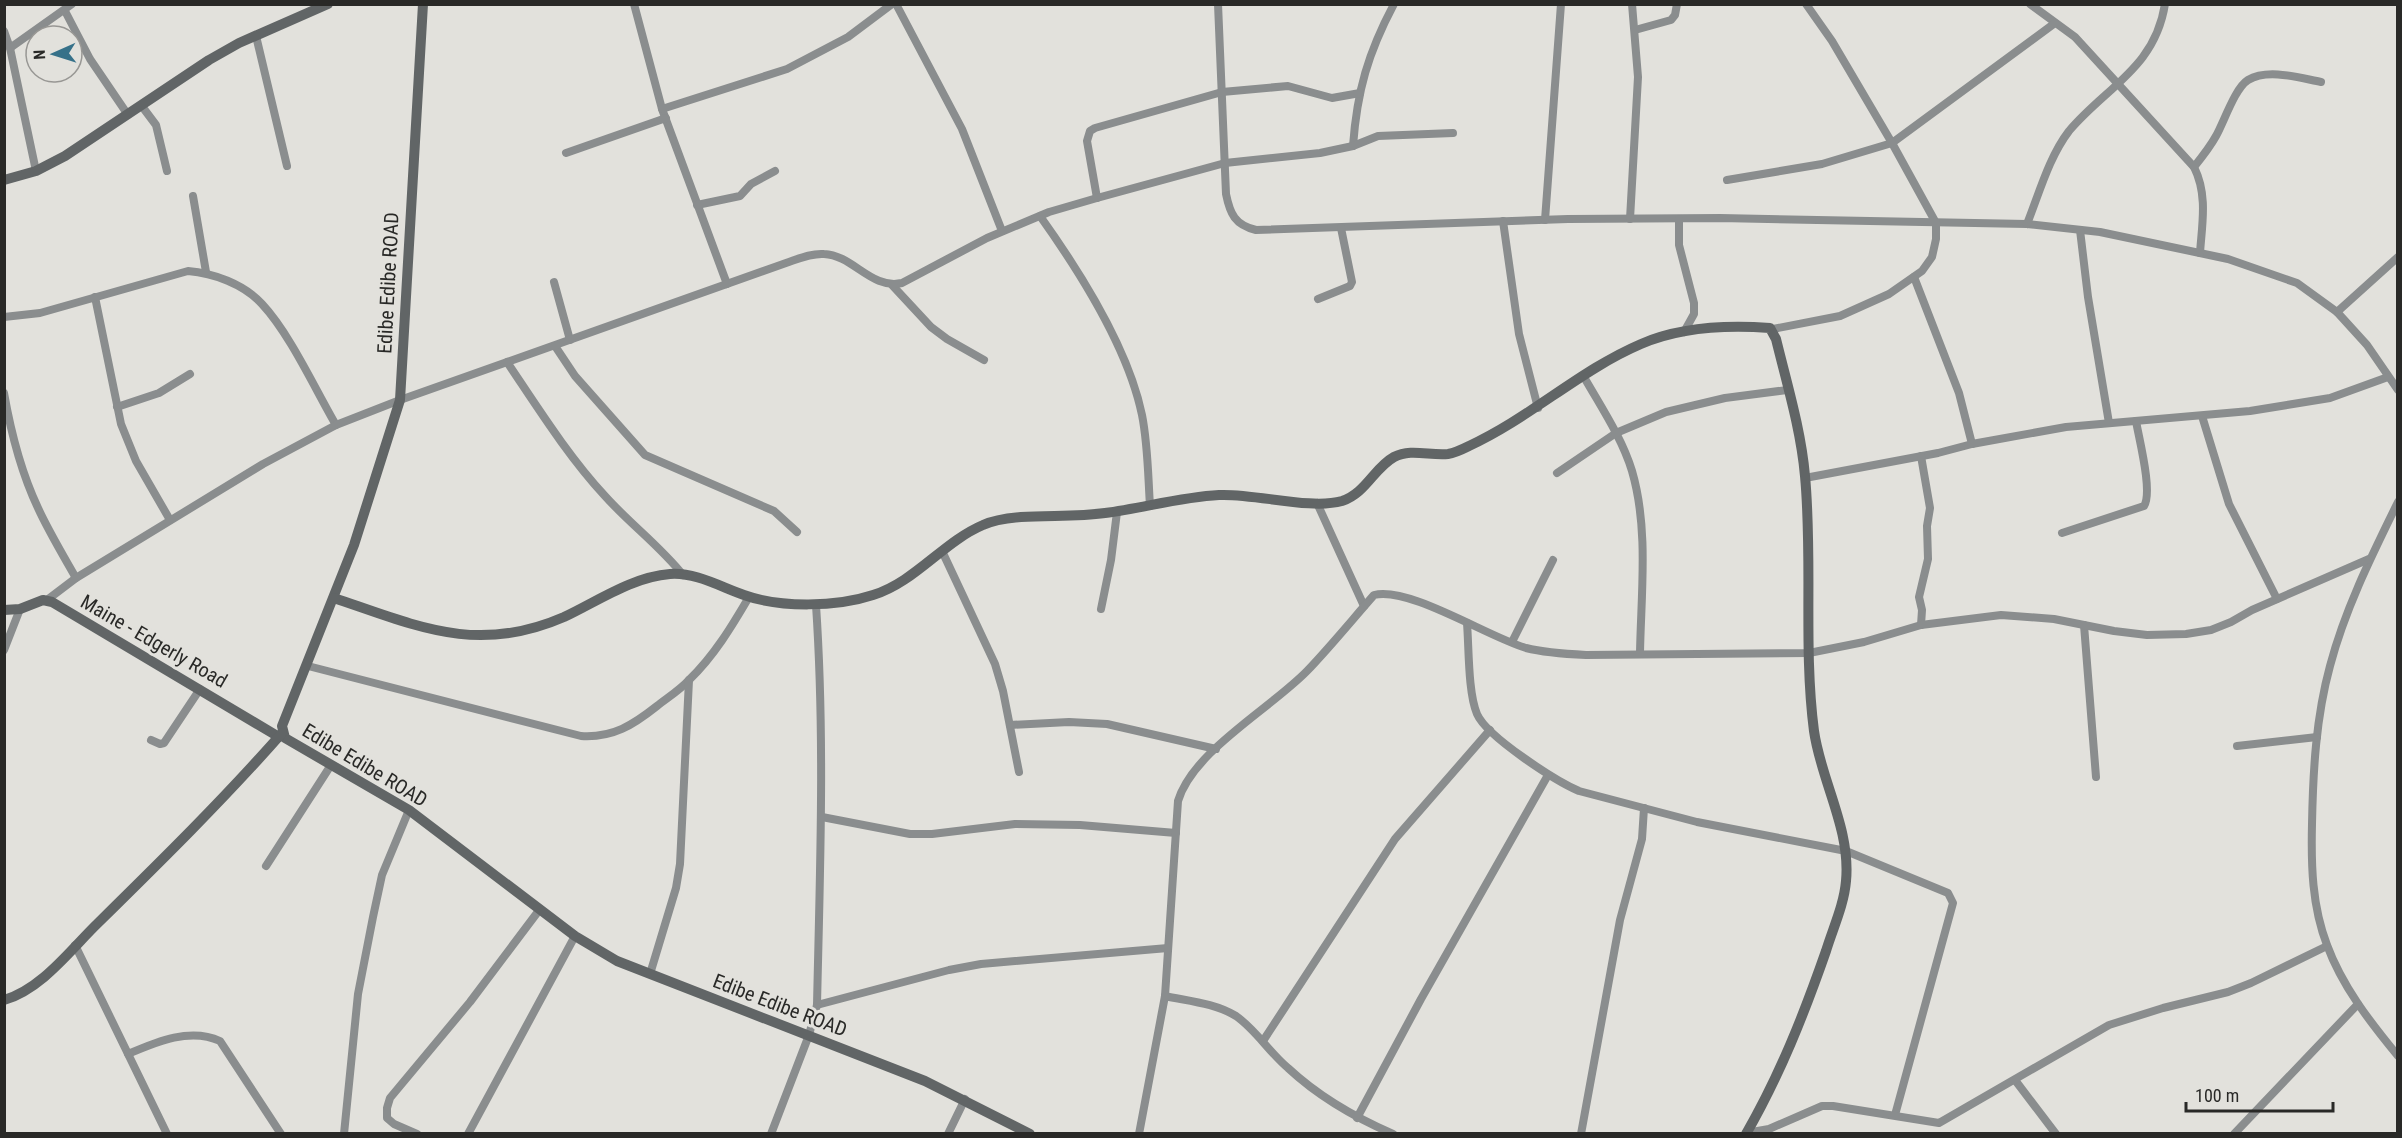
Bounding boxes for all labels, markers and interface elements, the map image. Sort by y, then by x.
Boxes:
north arrow [24,24,84,84]
text: N [30,49,49,60]
street label: Edibe Edibe ROAD [372,212,404,354]
street label: Maine - Edgerly Road [76,589,232,693]
street label: Edibe Edibe ROAD [298,718,432,812]
street label: Edibe Edibe ROAD [710,968,850,1042]
scale bar [2186,1075,2333,1113]
text: 100 m [2195,1085,2239,1106]

